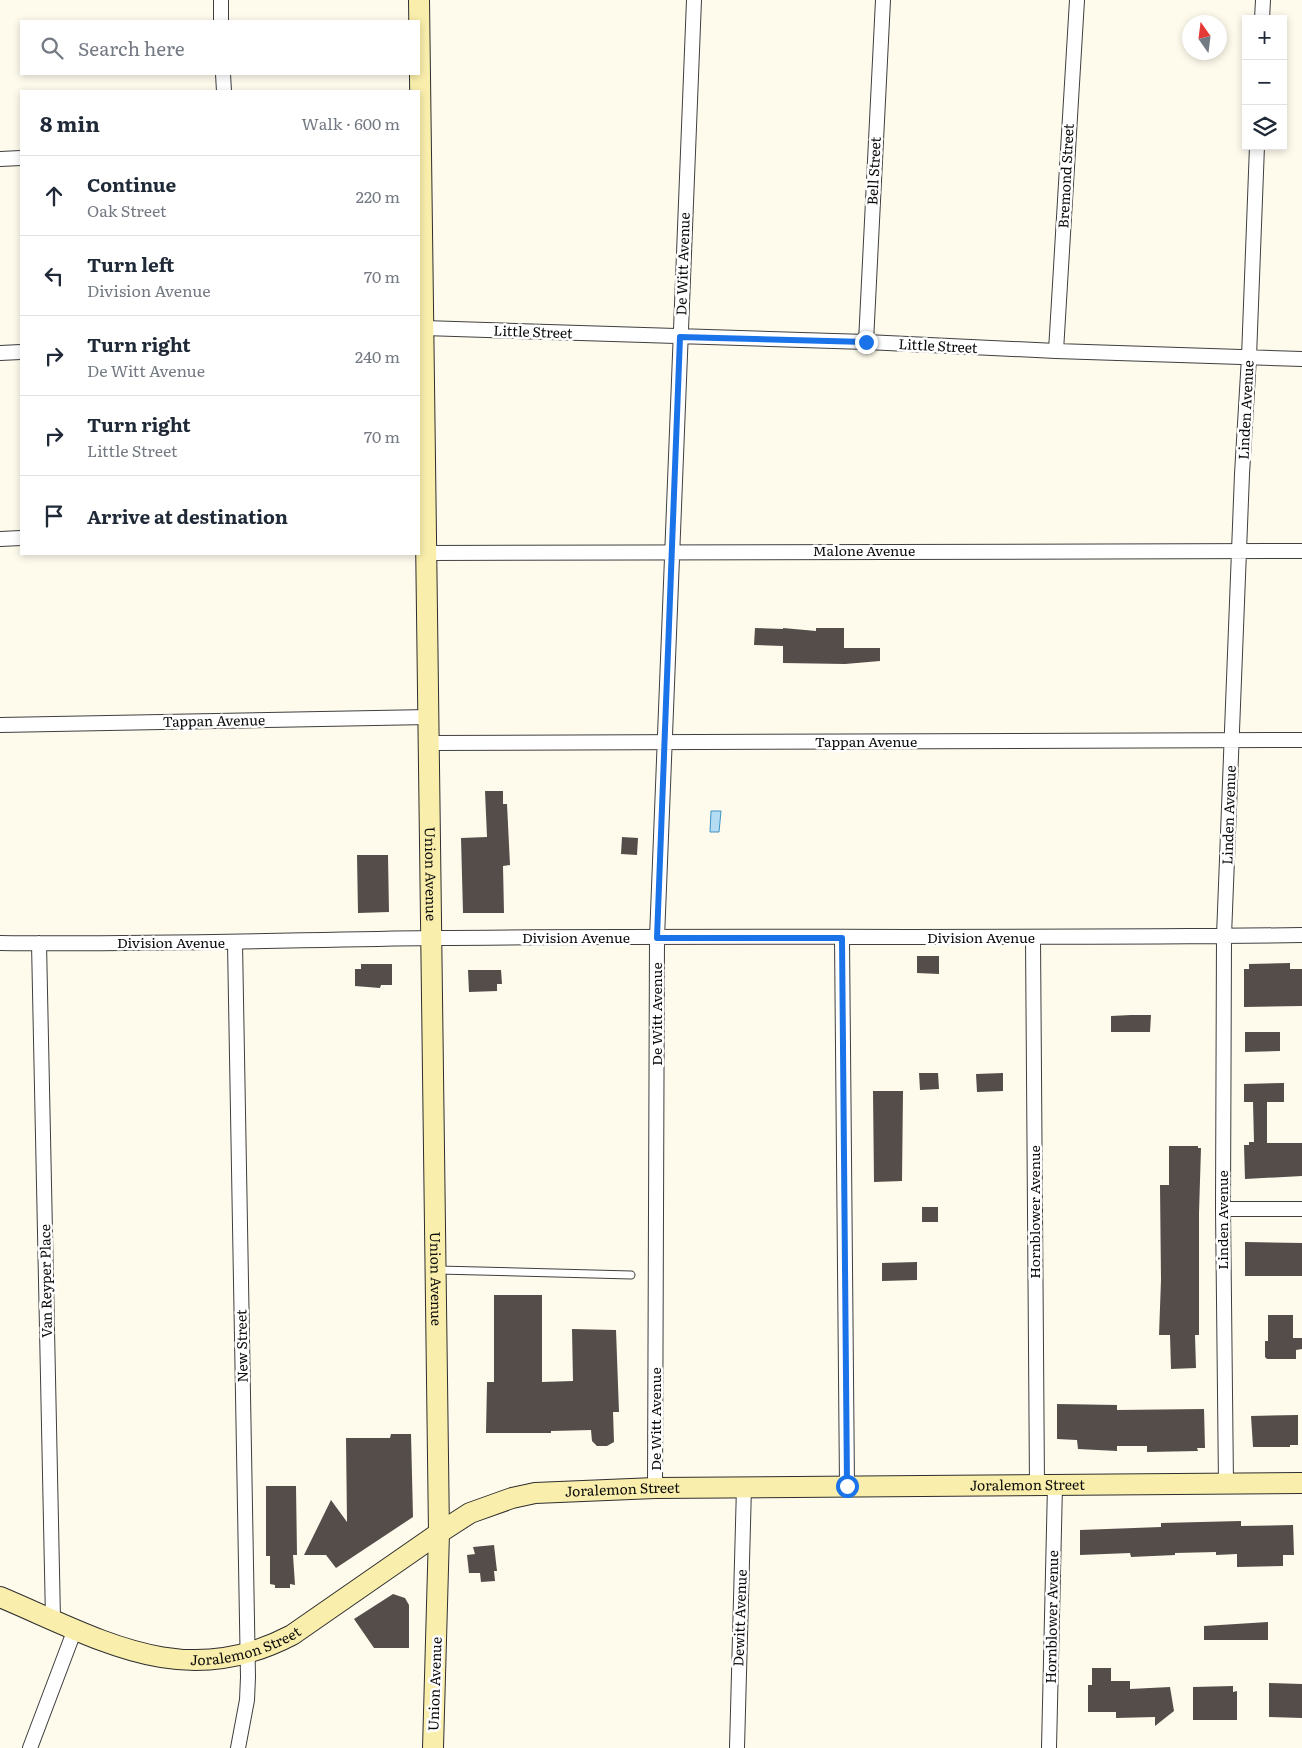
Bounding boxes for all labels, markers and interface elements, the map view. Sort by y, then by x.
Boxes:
north arrow [1182,15,1227,60]
map controls [1242,15,1287,150]
button: + [1242,15,1287,60]
search box [20,20,420,75]
icon: search [38,34,66,62]
text: Search here [78,34,185,62]
button: − [1242,60,1287,105]
button: layers [1242,105,1287,150]
text: 8 min [40,107,100,138]
text: Walk · 600 m [302,111,400,135]
street label: Bremond Street [1052,123,1078,229]
street label: Bell Street [861,136,885,206]
text: Continue [87,170,176,198]
icon: ahead [40,182,68,210]
text: 220 m [356,184,400,208]
text: Oak Street [87,198,167,222]
street label: De Witt Avenue [670,212,694,316]
text: Turn left [87,250,174,278]
icon: left [40,262,68,290]
text: 70 m [364,264,400,288]
text: Division Avenue [87,278,211,302]
street label: Little Street [493,320,573,342]
text: Turn right [87,330,191,358]
route end [855,331,878,354]
street label: Little Street [898,333,978,357]
icon: right [40,342,68,370]
text: 240 m [355,344,400,368]
text: De Witt Avenue [87,358,205,382]
street label: Linden Avenue [1232,360,1258,460]
text: Turn right [87,410,191,438]
icon: right [40,422,68,450]
text: 70 m [364,424,400,448]
text: Little Street [87,438,177,462]
icon: arrive [40,502,68,530]
text: Arrive at destination [87,502,288,530]
street label: Malone Avenue [813,540,915,560]
street label: Tappan Avenue [163,709,265,731]
street label: Tappan Avenue [815,731,917,751]
street label: Linden Avenue [1216,765,1240,865]
street label: Union Avenue [421,827,442,921]
street label: Division Avenue [522,927,630,947]
street label: Division Avenue [927,927,1035,947]
street label: Division Avenue [117,932,225,952]
street label: De Witt Avenue [646,962,666,1066]
street label: Hornblower Avenue [1024,1145,1044,1279]
street label: Linden Avenue [1212,1170,1232,1270]
street label: Van Reyper Place [34,1224,56,1338]
street label: Union Avenue [426,1232,447,1326]
street label: New Street [230,1309,252,1383]
street label: De Witt Avenue [645,1367,665,1471]
street label: Joralemon Street [970,1474,1085,1495]
route start [836,1475,859,1498]
street label: Joralemon Street [564,1477,680,1501]
street label: Hornblower Avenue [1040,1550,1062,1684]
street label: Dewitt Avenue [727,1569,751,1667]
street label: Joralemon Street [190,1621,305,1669]
street label: Union Avenue [422,1637,446,1731]

